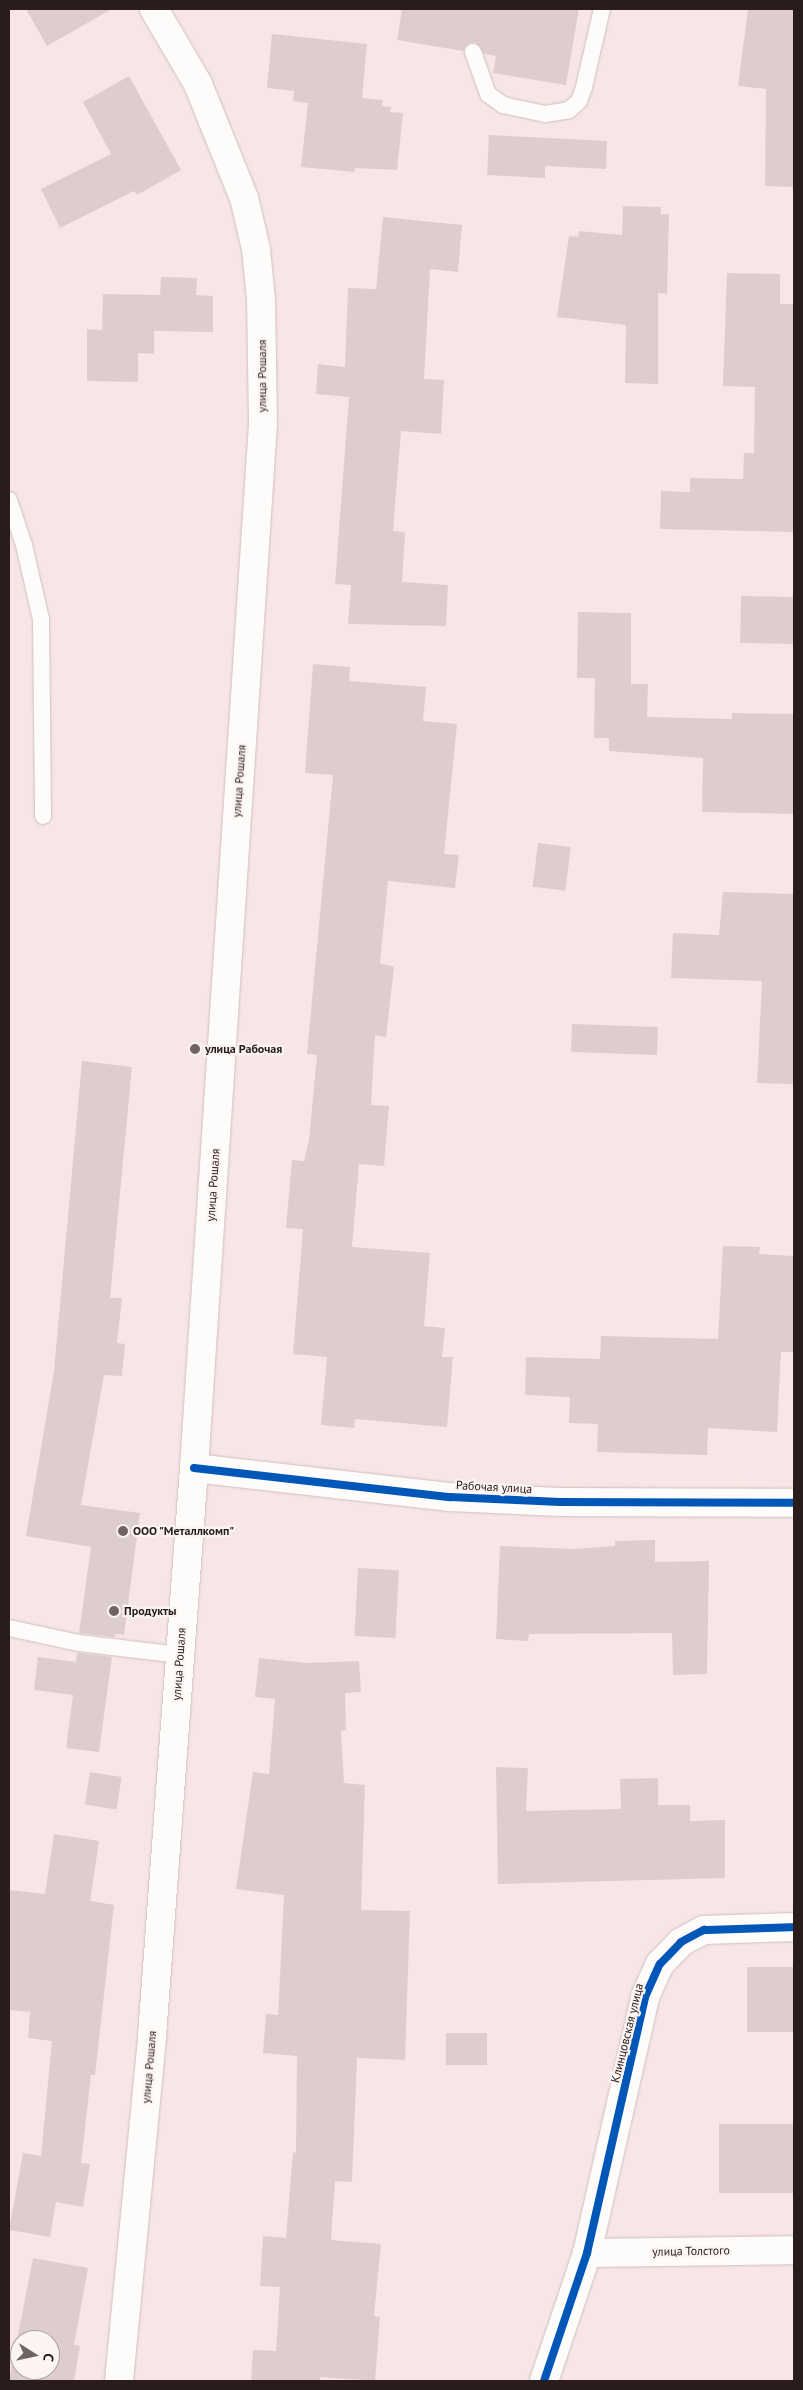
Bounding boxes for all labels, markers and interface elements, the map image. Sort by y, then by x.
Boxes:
street label: улица Рошаля [255,340,269,412]
street label: улица Рошаля [229,744,249,818]
place label: улица Рабочая [205,1042,282,1056]
marker: улица Рабочая [189,1043,201,1055]
street label: улица Рошаля [203,1148,223,1222]
street label: Рабочая улица [455,1478,533,1496]
place label: ООО "Металлкомп" [133,1524,235,1538]
marker: ООО "Металлкомп" [117,1525,129,1537]
place label: Продукты [124,1604,176,1618]
marker: Продукты [108,1605,120,1617]
street label: улица Рошаля [169,1627,189,1701]
street label: Клинцовская улица [608,1982,646,2084]
street label: улица Рошаля [139,2030,159,2104]
street label: улица Толстого [652,2243,730,2259]
north arrow [10,2330,60,2380]
text: С [39,2352,58,2363]

